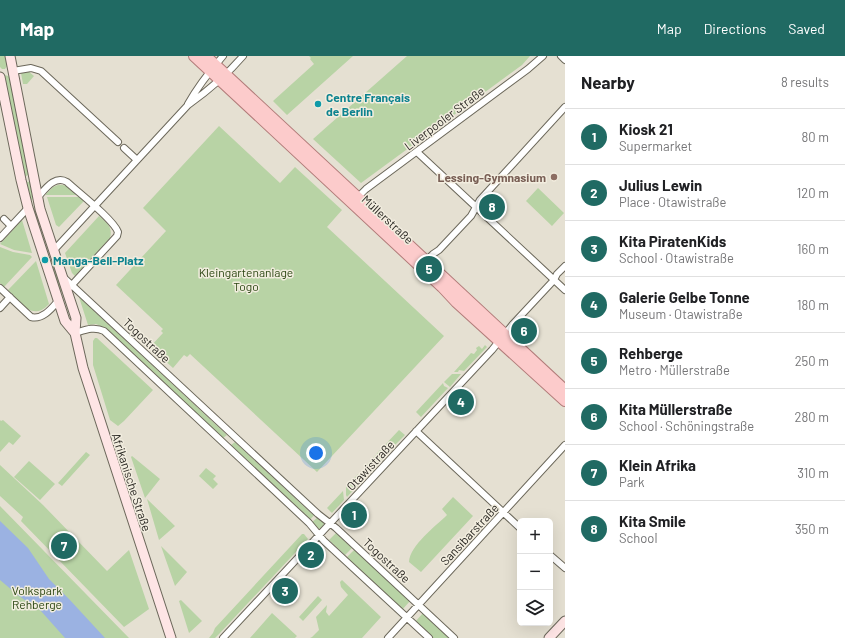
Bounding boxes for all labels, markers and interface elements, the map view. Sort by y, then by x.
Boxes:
text: Map [20,17,54,40]
text: Map [657,20,682,37]
text: Directions [704,20,766,37]
text: Saved [788,20,825,37]
text: Nearby [581,72,635,92]
text: 8 results [781,74,829,90]
street label: Liverpooler Straße [401,83,487,153]
place label: Centre Français de Berlin [326,90,410,118]
marker: Centre Français de Berlin [313,99,323,109]
text: Kiosk 21 [619,120,673,138]
text: 1 [592,129,596,145]
text: 80 m [802,129,829,145]
text: Supermarket [619,138,692,154]
place label: Lessing-Gymnasium [438,170,546,184]
marker: Lessing-Gymnasium [549,172,559,182]
text: Julius Lewin [619,176,702,194]
text: 2 [590,185,598,201]
text: 120 m [797,185,829,201]
street label: Müllerstraße [359,192,417,246]
pin: 8 [479,192,505,222]
text: Place · Otawistraße [619,194,726,210]
text: Kita PiratenKids [619,232,726,250]
text: 3 [590,241,598,257]
text: 160 m [797,241,829,257]
text: School · Otawistraße [619,250,734,266]
place label: Manga-Bell-Platz [53,253,144,267]
pin: 5 [416,254,442,284]
marker: Manga-Bell-Platz [40,255,50,265]
park label: Kleingartenanlage Togo [199,265,293,293]
text: Galerie Gelbe Tonne [619,288,750,306]
text: 4 [590,297,598,313]
text: 180 m [797,297,829,313]
text: Museum · Otawistraße [619,306,743,322]
street label: Togostraße [121,315,173,365]
pin: 6 [511,316,537,346]
text: Rehberge [619,344,683,362]
text: 5 [590,353,598,369]
text: 250 m [795,353,829,369]
text: Metro · Müllerstraße [619,362,730,378]
pin: 4 [448,387,474,417]
text: Kita Müllerstraße [619,400,733,418]
text: 6 [591,409,597,425]
text: 280 m [795,409,829,425]
text: School · Schöningstraße [619,418,754,434]
street label: Afrikanische Straße [110,431,154,533]
street label: Otawistraße [343,437,397,493]
your location [306,443,326,463]
text: Klein Afrika [619,456,696,474]
text: 7 [591,465,597,481]
text: 310 m [797,465,829,481]
text: Park [619,474,645,490]
pin: 1 [341,500,367,530]
street label: Sansibarstraße [437,500,501,568]
text: Kita Smile [619,512,686,530]
map controls [517,518,553,626]
button: + [517,518,553,554]
text: 8 [590,521,598,537]
text: 350 m [795,521,829,537]
text: School [619,530,657,546]
pin: 7 [51,531,77,561]
street label: Togostraße [361,535,413,585]
pin: 2 [298,540,324,570]
button: − [517,554,553,590]
pin: 3 [272,576,298,606]
park label: Volkspark Rehberge [12,583,62,611]
button: layers [517,590,553,626]

